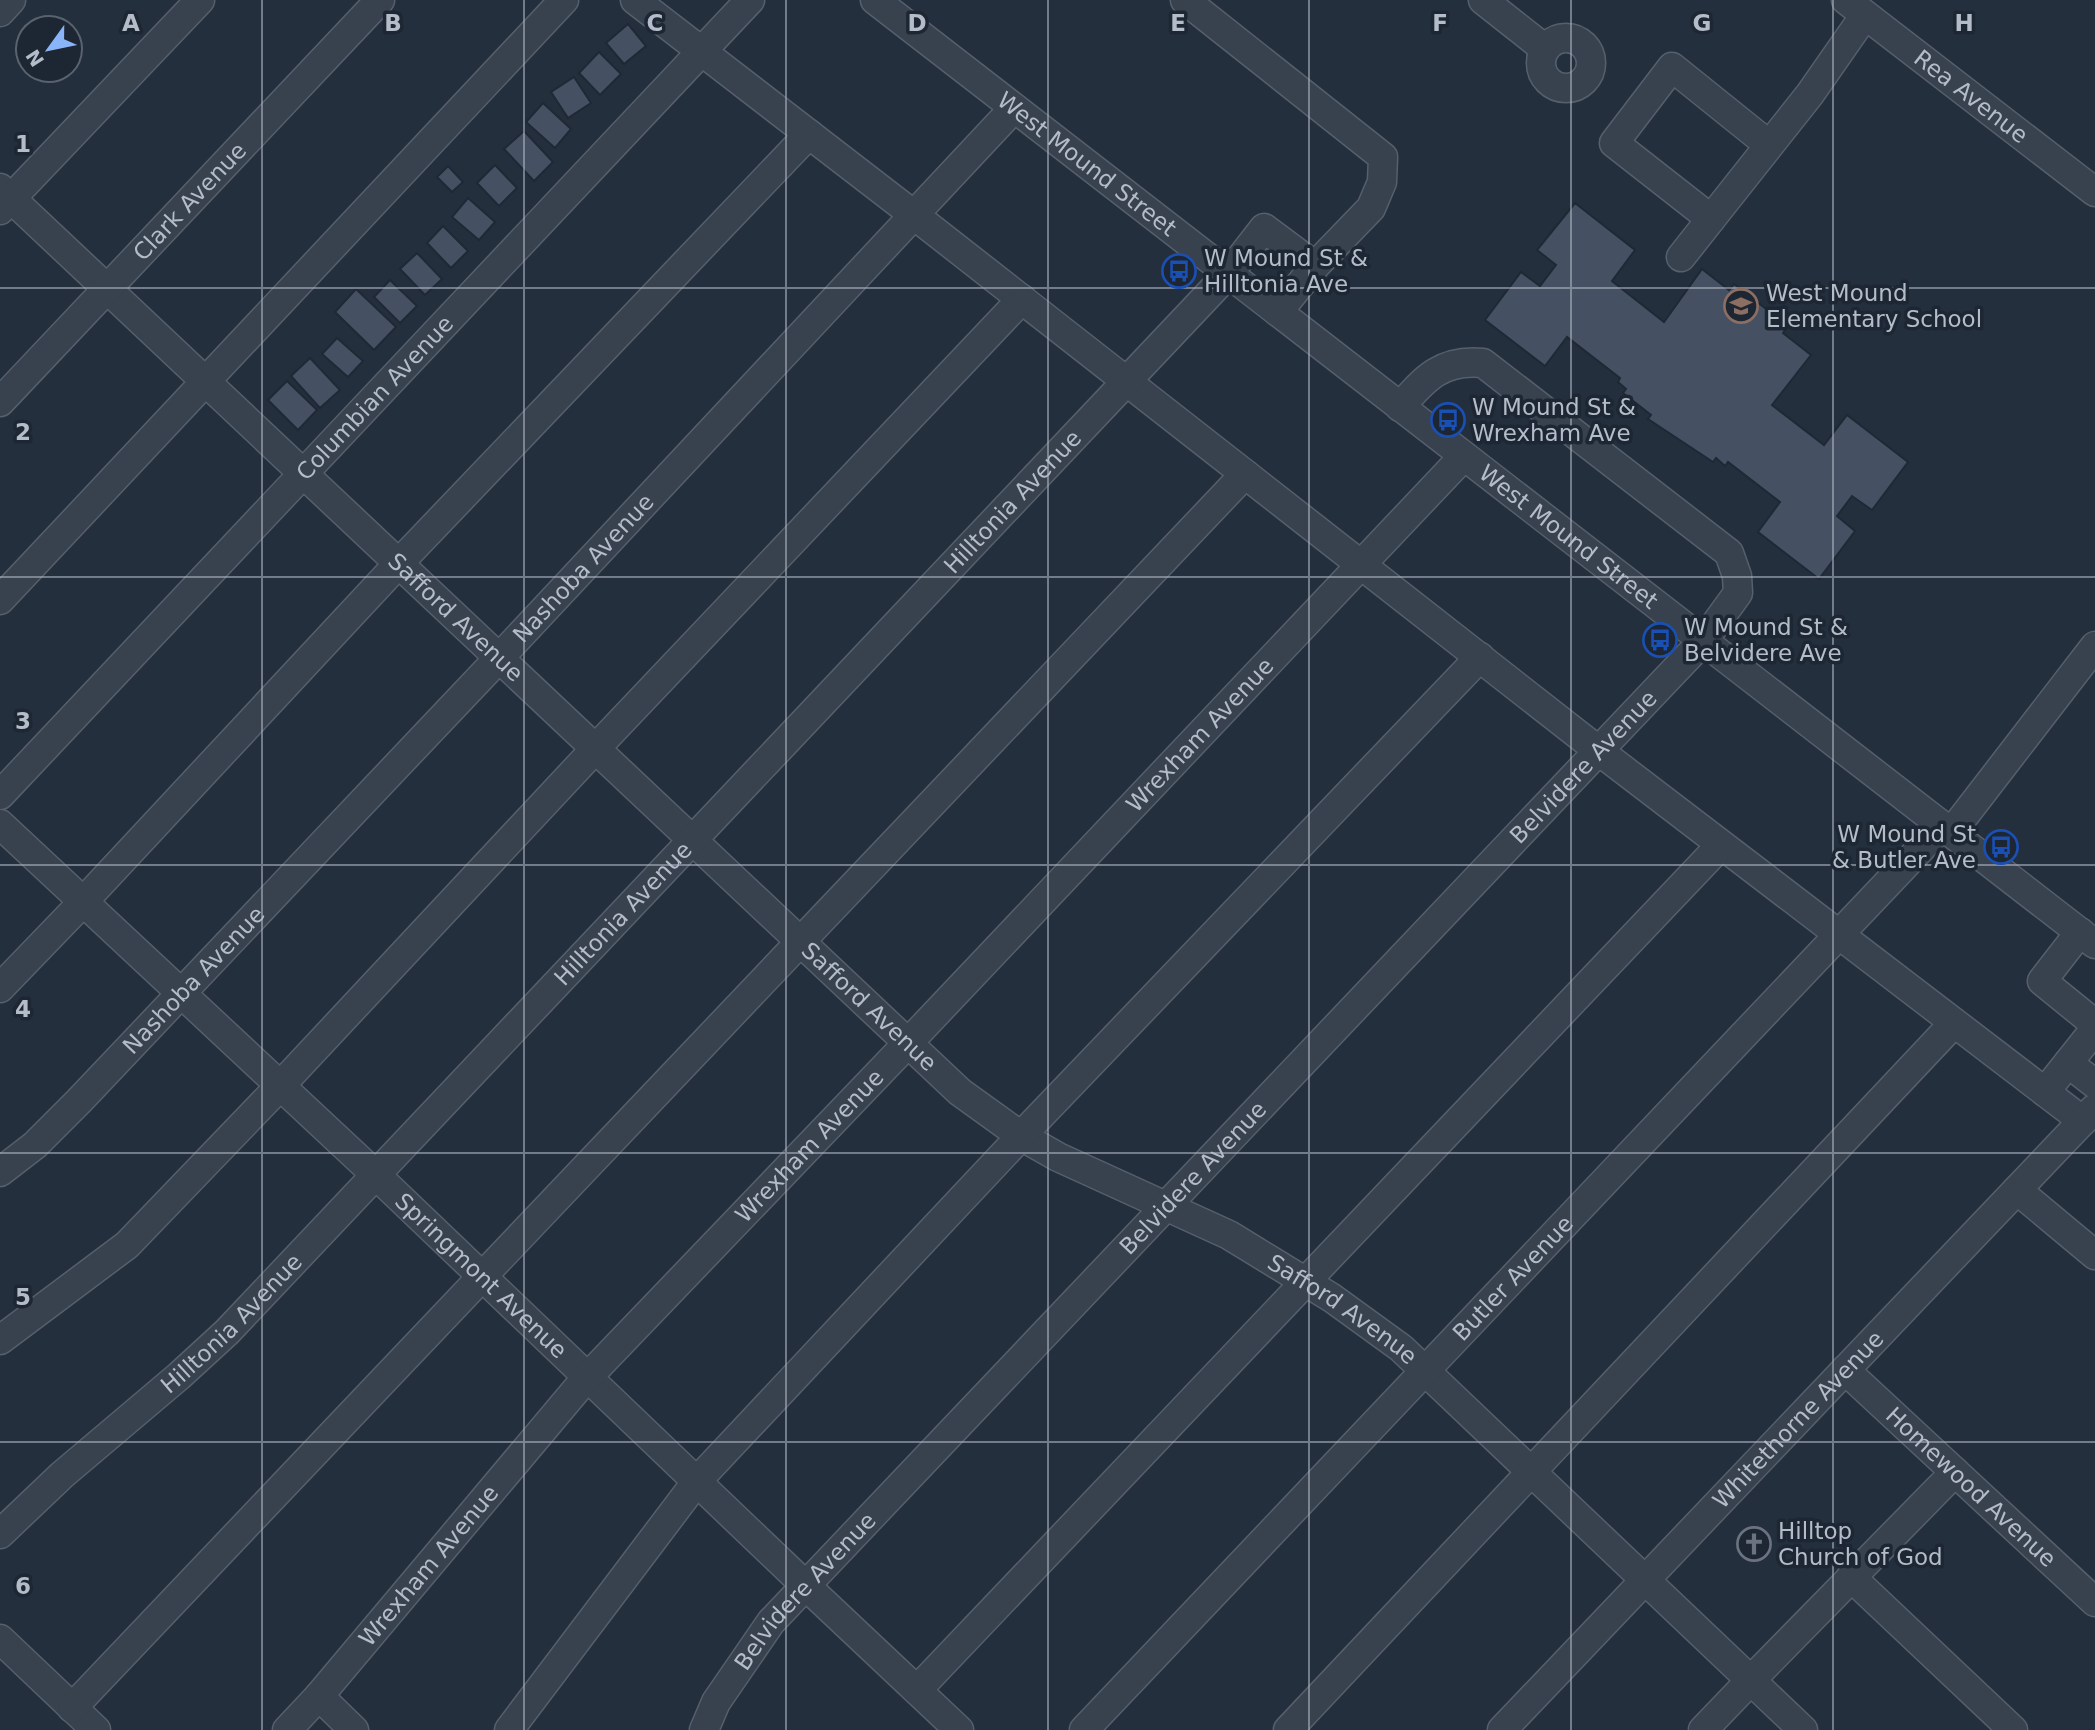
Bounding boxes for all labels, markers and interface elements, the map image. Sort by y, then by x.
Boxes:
text: A [122,10,140,36]
text: B [384,10,402,36]
text: C [647,10,663,36]
text: D [907,10,927,36]
text: E [1170,10,1186,36]
text: F [1432,10,1448,36]
text: G [1693,10,1711,36]
text: H [1954,10,1974,36]
north arrow [14,14,84,84]
street label: Rea Avenue [1909,45,2033,148]
text: N [21,46,48,71]
street label: West Mound Street [992,87,1181,241]
text: 1 [15,131,31,157]
street label: Clark Avenue [128,137,251,266]
place label: W Mound St & Hilltonia Ave [1204,245,1368,297]
bus stop icon: W Mound St & Hilltonia Ave [1160,252,1198,290]
place label: West Mound Elementary School [1766,280,1982,332]
school or university icon: West Mound Elementary School [1722,287,1760,325]
street label: Columbian Avenue [291,310,458,485]
place label: W Mound St & Wrexham Ave [1472,394,1636,446]
bus stop icon: W Mound St & Wrexham Ave [1429,401,1467,439]
text: 2 [15,419,31,445]
street label: Hilltonia Avenue [939,425,1086,579]
street label: West Mound Street [1474,459,1663,614]
street label: Nashoba Avenue [508,489,659,648]
street label: Safford Avenue [383,548,528,687]
place label: W Mound St & Belvidere Ave [1684,614,1848,666]
bus stop icon: W Mound St & Belvidere Ave [1641,621,1679,659]
street label: Wrexham Avenue [1121,653,1279,817]
street label: Belvidere Avenue [1505,685,1662,849]
text: 3 [15,708,31,734]
place label: W Mound St & Butler Ave [1832,821,1976,873]
bus stop icon: W Mound St & Butler Ave [1982,828,2020,866]
street label: Hilltonia Avenue [549,837,697,991]
street label: Nashoba Avenue [118,901,270,1059]
street label: Safford Avenue [797,937,942,1076]
text: 4 [15,996,31,1022]
street label: Wrexham Avenue [730,1064,889,1228]
street label: Belvidere Avenue [1114,1096,1271,1260]
street label: Springmont Avenue [390,1188,572,1364]
street label: Butler Avenue [1448,1210,1578,1346]
street label: Hilltonia Avenue [156,1248,307,1399]
street label: Safford Avenue [1263,1249,1422,1369]
text: 5 [15,1284,31,1310]
street label: Whitethorne Avenue [1707,1325,1889,1514]
street label: Homewood Avenue [1881,1402,2061,1572]
street label: Wrexham Avenue [354,1480,503,1651]
street label: Belvidere Avenue [729,1507,881,1675]
place label: Hilltop Church of God [1778,1518,1943,1570]
church icon: Hilltop Church of God [1735,1525,1773,1563]
text: 6 [15,1573,31,1599]

